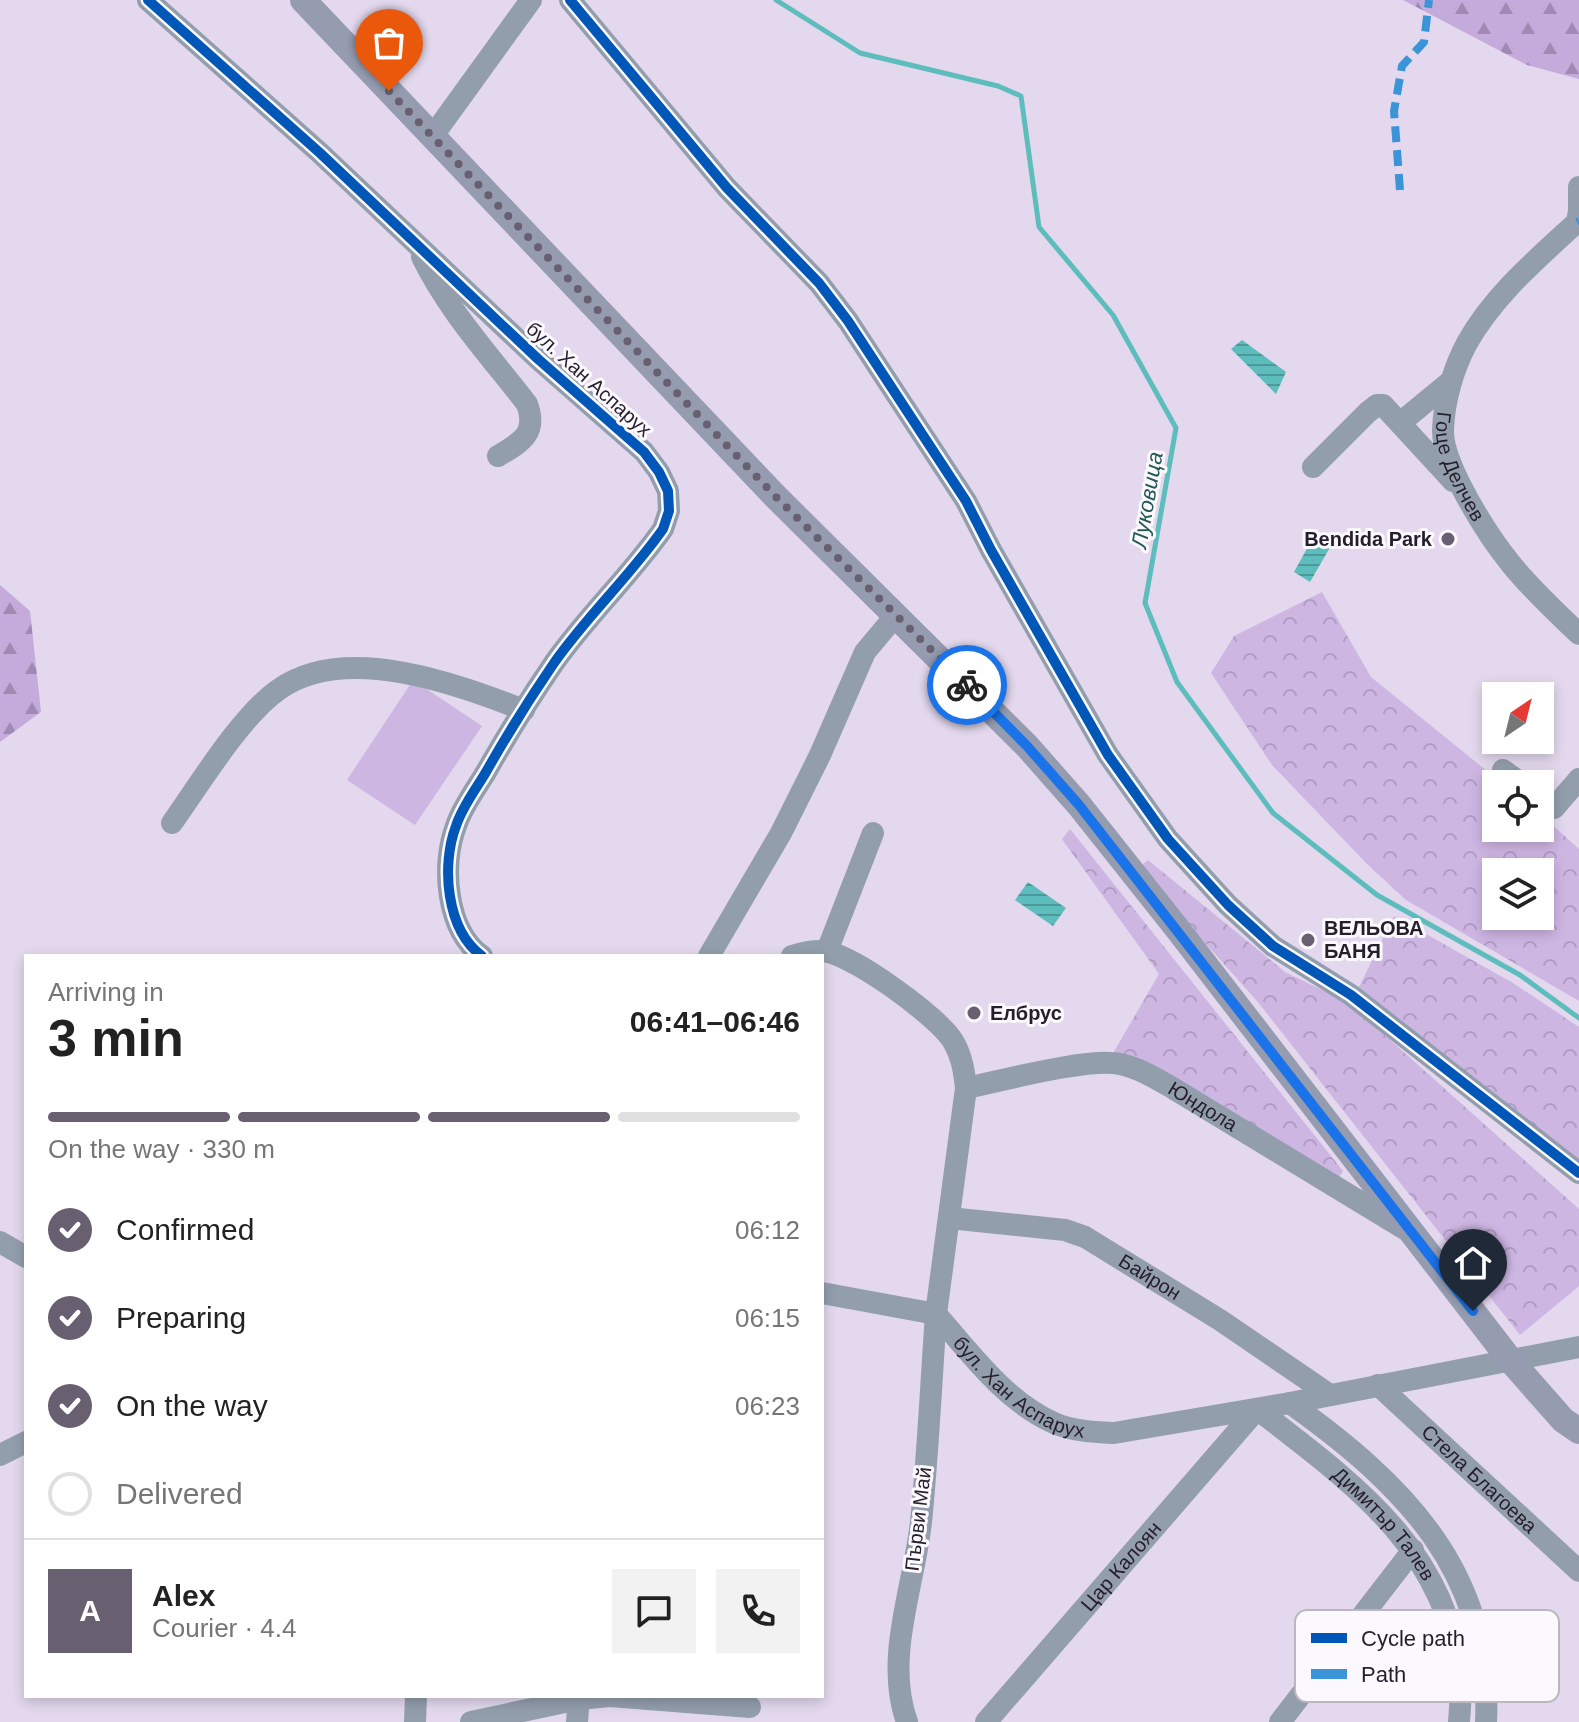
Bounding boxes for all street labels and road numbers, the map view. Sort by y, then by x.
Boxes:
street label: бул. Хан Аспарух [522,317,656,441]
street label: Гоце Делчев [1432,411,1489,525]
street label: Юндола [1164,1077,1242,1136]
street label: Байрон [1115,1250,1185,1304]
street label: бул. Хан Аспарух [949,1332,1086,1442]
street label: Стела Благоева [1417,1420,1542,1538]
street label: Димитър Талев [1328,1463,1439,1584]
street label: Първи Май [901,1466,935,1572]
street label: Цар Калоян [1076,1517,1165,1615]

